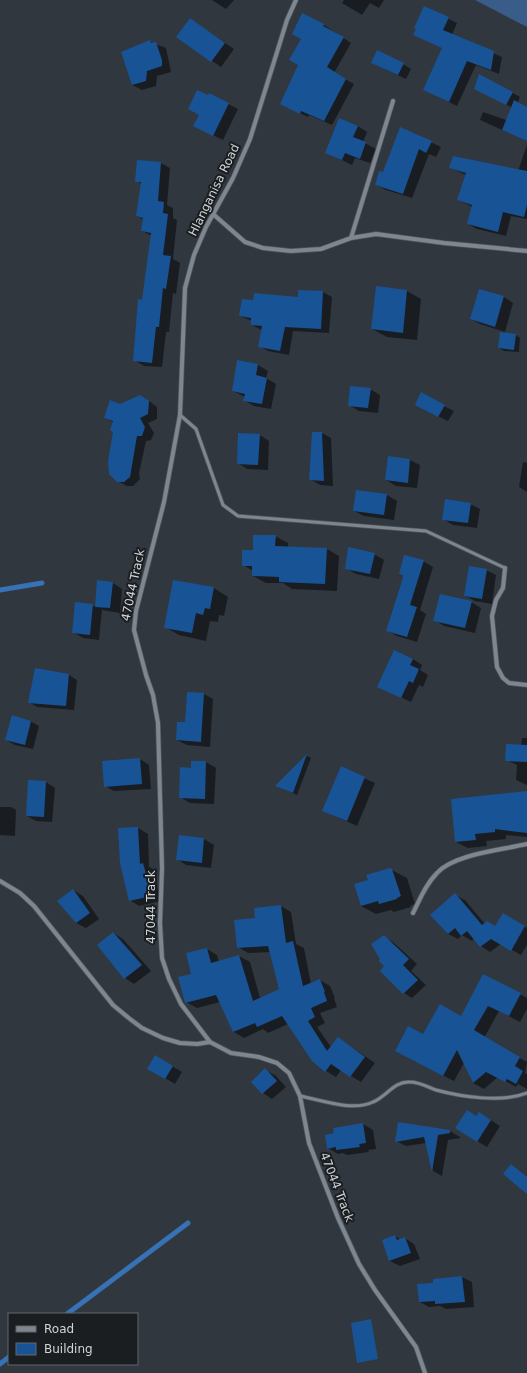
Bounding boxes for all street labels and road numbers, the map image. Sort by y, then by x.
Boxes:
street label: Hlanganisa Road [186,142,242,238]
street label: 47044 Track [119,548,147,622]
street label: 47044 Track [144,870,158,944]
street label: 47044 Track [317,1150,357,1224]

